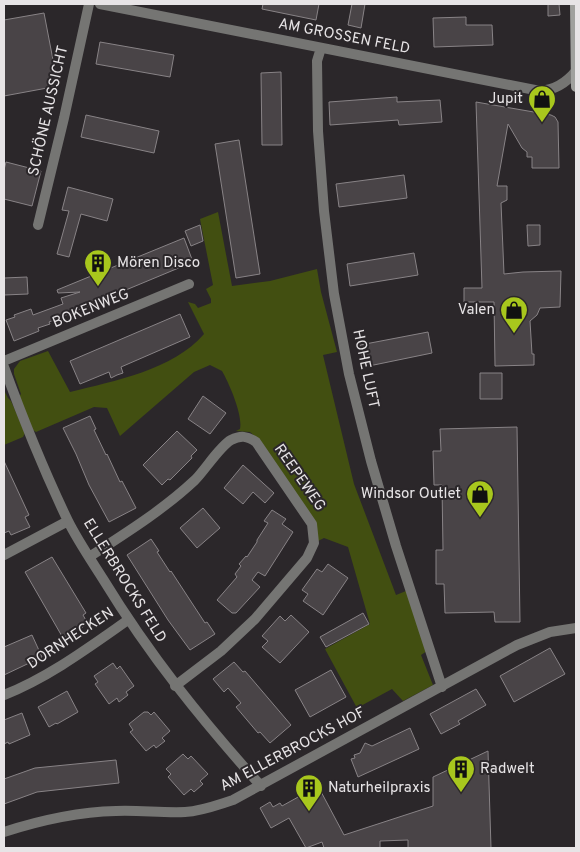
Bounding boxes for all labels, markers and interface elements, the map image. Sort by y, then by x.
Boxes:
street label: AM GROSSEN FELD [277,15,411,59]
street label: SCHÖNE AUSSICHT [24,44,73,178]
shop icon: Jupit [527,84,557,123]
place label: Jupit [488,90,523,109]
building icon: Mören Disco [83,248,113,287]
place label: Mören Disco [117,254,200,273]
street label: BOKENWEG [50,285,132,333]
shop icon: Valen [499,295,529,334]
place label: Valen [458,301,495,320]
street label: HOHE LUFT [347,328,383,410]
street label: REEPEWEG [269,441,329,515]
shop icon: Windsor Outlet [465,479,495,518]
place label: Windsor Outlet [361,485,461,504]
street label: ELLERBROCKS FELD [78,515,170,647]
street label: DORNHECKEN [24,604,118,674]
street label: AM ELLERBROCKS HOF [217,704,369,796]
building icon: Radwelt [446,754,476,793]
place label: Radwelt [480,760,535,779]
building icon: Naturheilpraxis [294,773,324,812]
place label: Naturheilpraxis [328,779,431,798]

